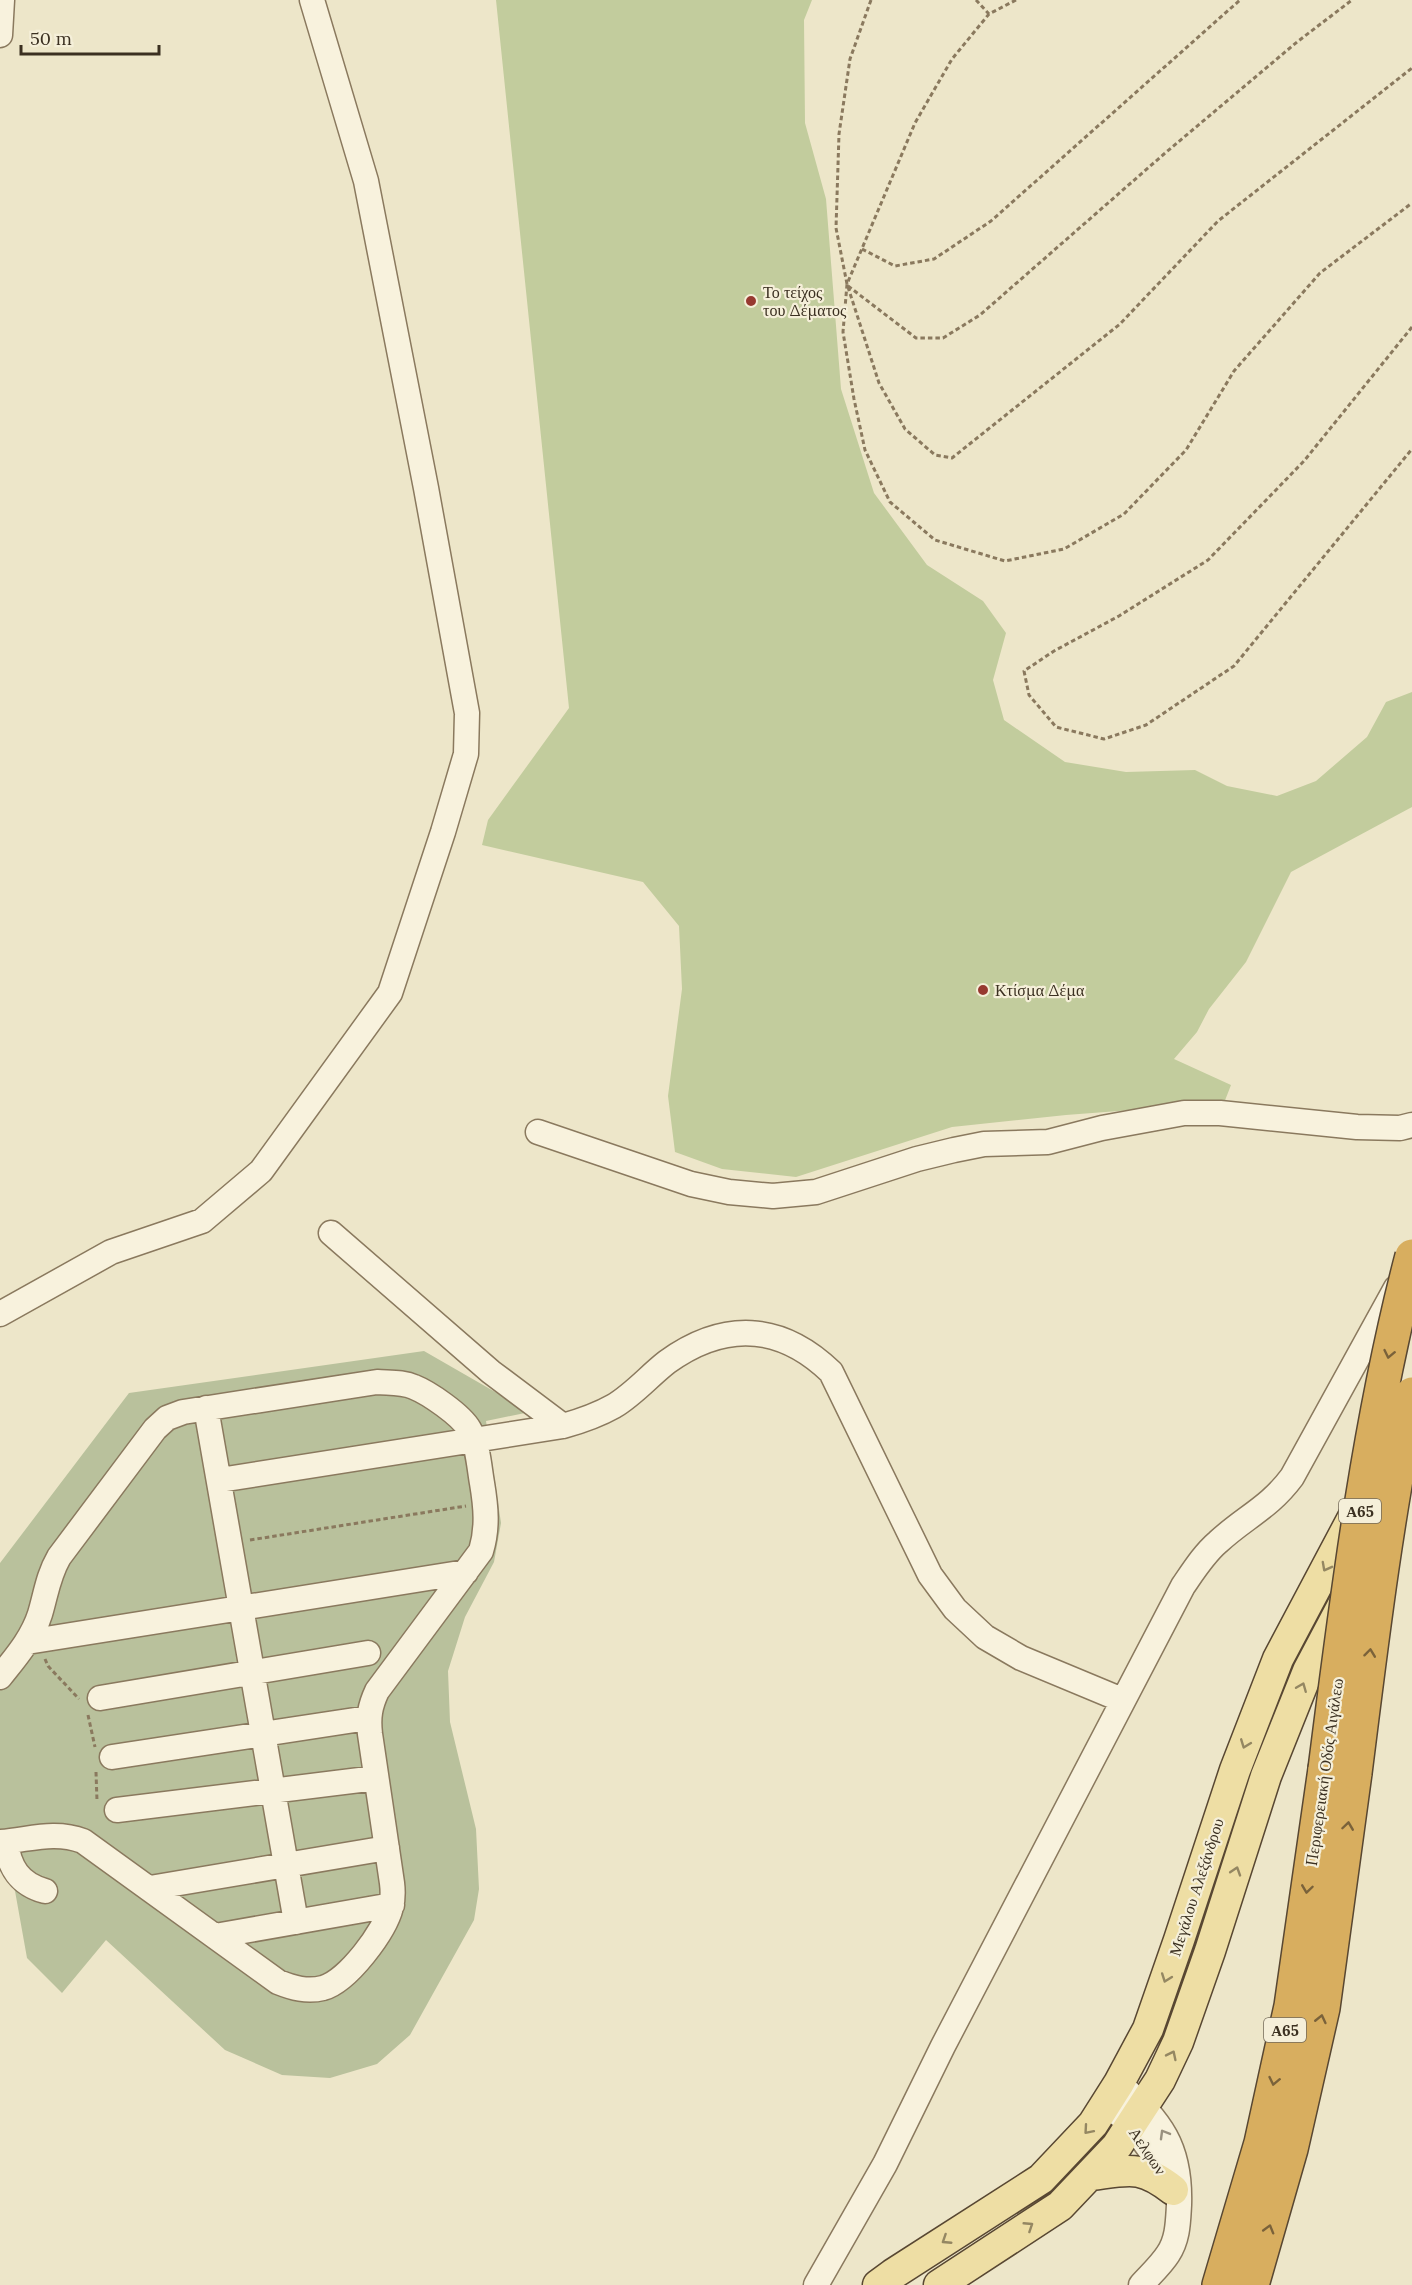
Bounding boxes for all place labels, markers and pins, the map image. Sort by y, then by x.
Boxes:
place label: Το τείχος του Δέματος [763,282,847,320]
marker: Το τείχος του Δέματος [744,294,758,308]
place label: Κτίσμα Δέμα [995,980,1085,1000]
marker: Κτίσμα Δέμα [976,983,990,997]

